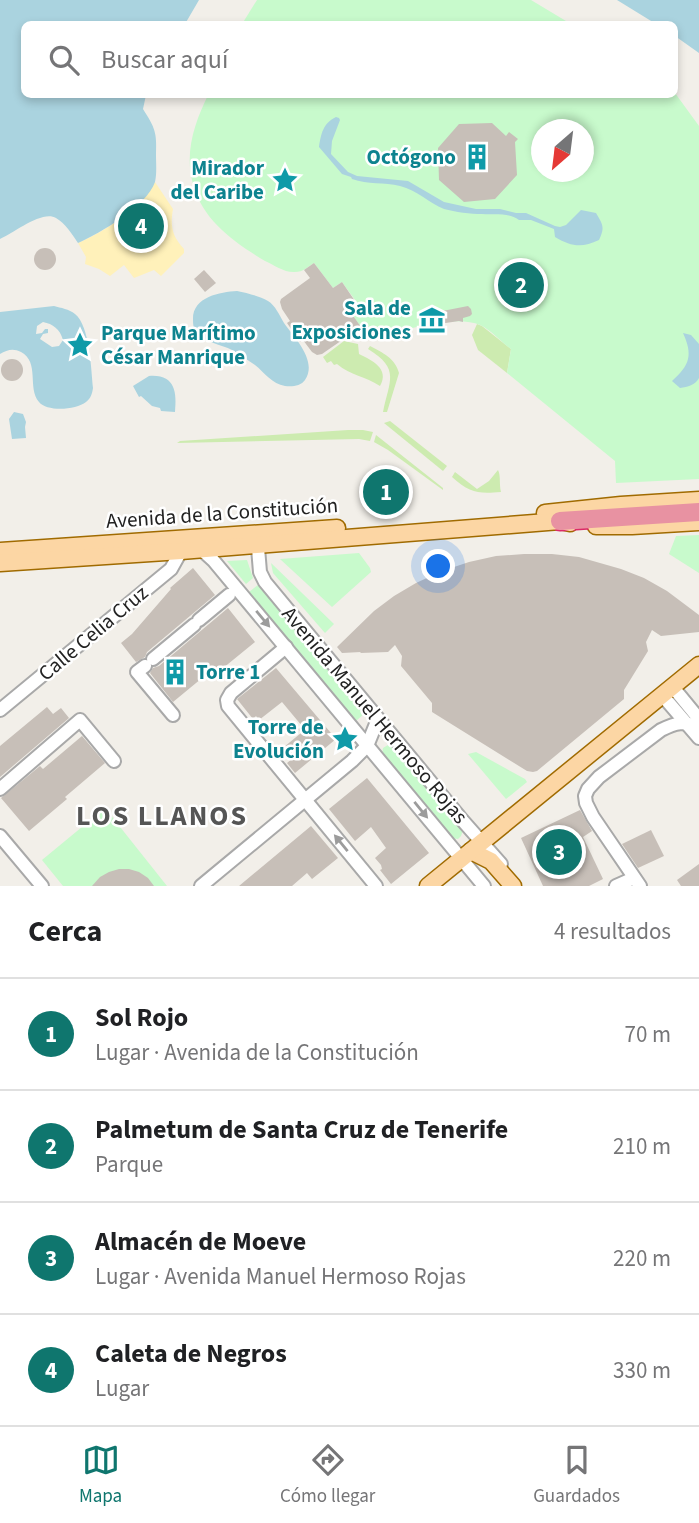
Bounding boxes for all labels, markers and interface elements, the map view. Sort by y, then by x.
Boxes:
search box [21,21,678,98]
icon: search [45,41,83,79]
text: Buscar aquí [101,41,228,78]
north arrow [531,119,594,182]
place label: Octógono [367,142,456,172]
building icon: Octógono [462,142,492,172]
place label: Mirador del Caribe [171,153,265,207]
place icon: Mirador del Caribe [270,165,300,195]
pin: 4 [118,200,164,252]
pin: 2 [498,259,544,311]
place label: Sala de Exposiciones [291,293,411,347]
museum icon: Sala de Exposiciones [417,305,447,335]
place label: Parque Marítimo César Manrique [101,318,256,372]
place icon: Parque Marítimo César Manrique [65,330,95,360]
pin: 1 [363,466,409,518]
street label: Avenida de la Constitución [105,490,339,536]
your location [421,549,455,583]
street label: Calle Celia Cruz [32,578,154,688]
street label: Avenida Manuel Hermoso Rojas [275,600,475,830]
one-way arrow [255,610,270,628]
building icon: Torre 1 [160,657,190,687]
place label: Torre 1 [196,657,260,687]
place label: Torre de Evolución [233,712,324,766]
place icon: Torre de Evolución [330,724,360,754]
district label: LOS LLANOS [76,796,248,836]
one-way arrow [413,801,428,818]
pin: 3 [536,826,582,878]
one-way arrow [333,834,348,852]
text: Cerca [28,910,102,953]
text: 4 resultados [554,915,671,948]
text: Sol Rojo [95,999,188,1036]
text: 1 [45,1018,57,1051]
text: 70 m [624,1018,671,1051]
text: Lugar · Avenida de la Constitución [95,1036,419,1069]
text: Palmetum de Santa Cruz de Tenerife [95,1111,508,1148]
text: 2 [45,1130,57,1163]
text: 210 m [613,1130,671,1163]
text: Parque [95,1148,163,1181]
text: Almacén de Moeve [95,1223,306,1260]
text: 3 [45,1242,57,1275]
text: 220 m [613,1242,671,1275]
text: Lugar · Avenida Manuel Hermoso Rojas [95,1260,466,1293]
text: Caleta de Negros [95,1335,287,1372]
text: 4 [45,1354,57,1387]
text: 330 m [613,1354,671,1387]
text: Lugar [95,1372,149,1405]
tab: Mapa [79,1441,122,1510]
tab: Cómo llegar [280,1441,375,1510]
tab: Guardados [533,1441,620,1510]

